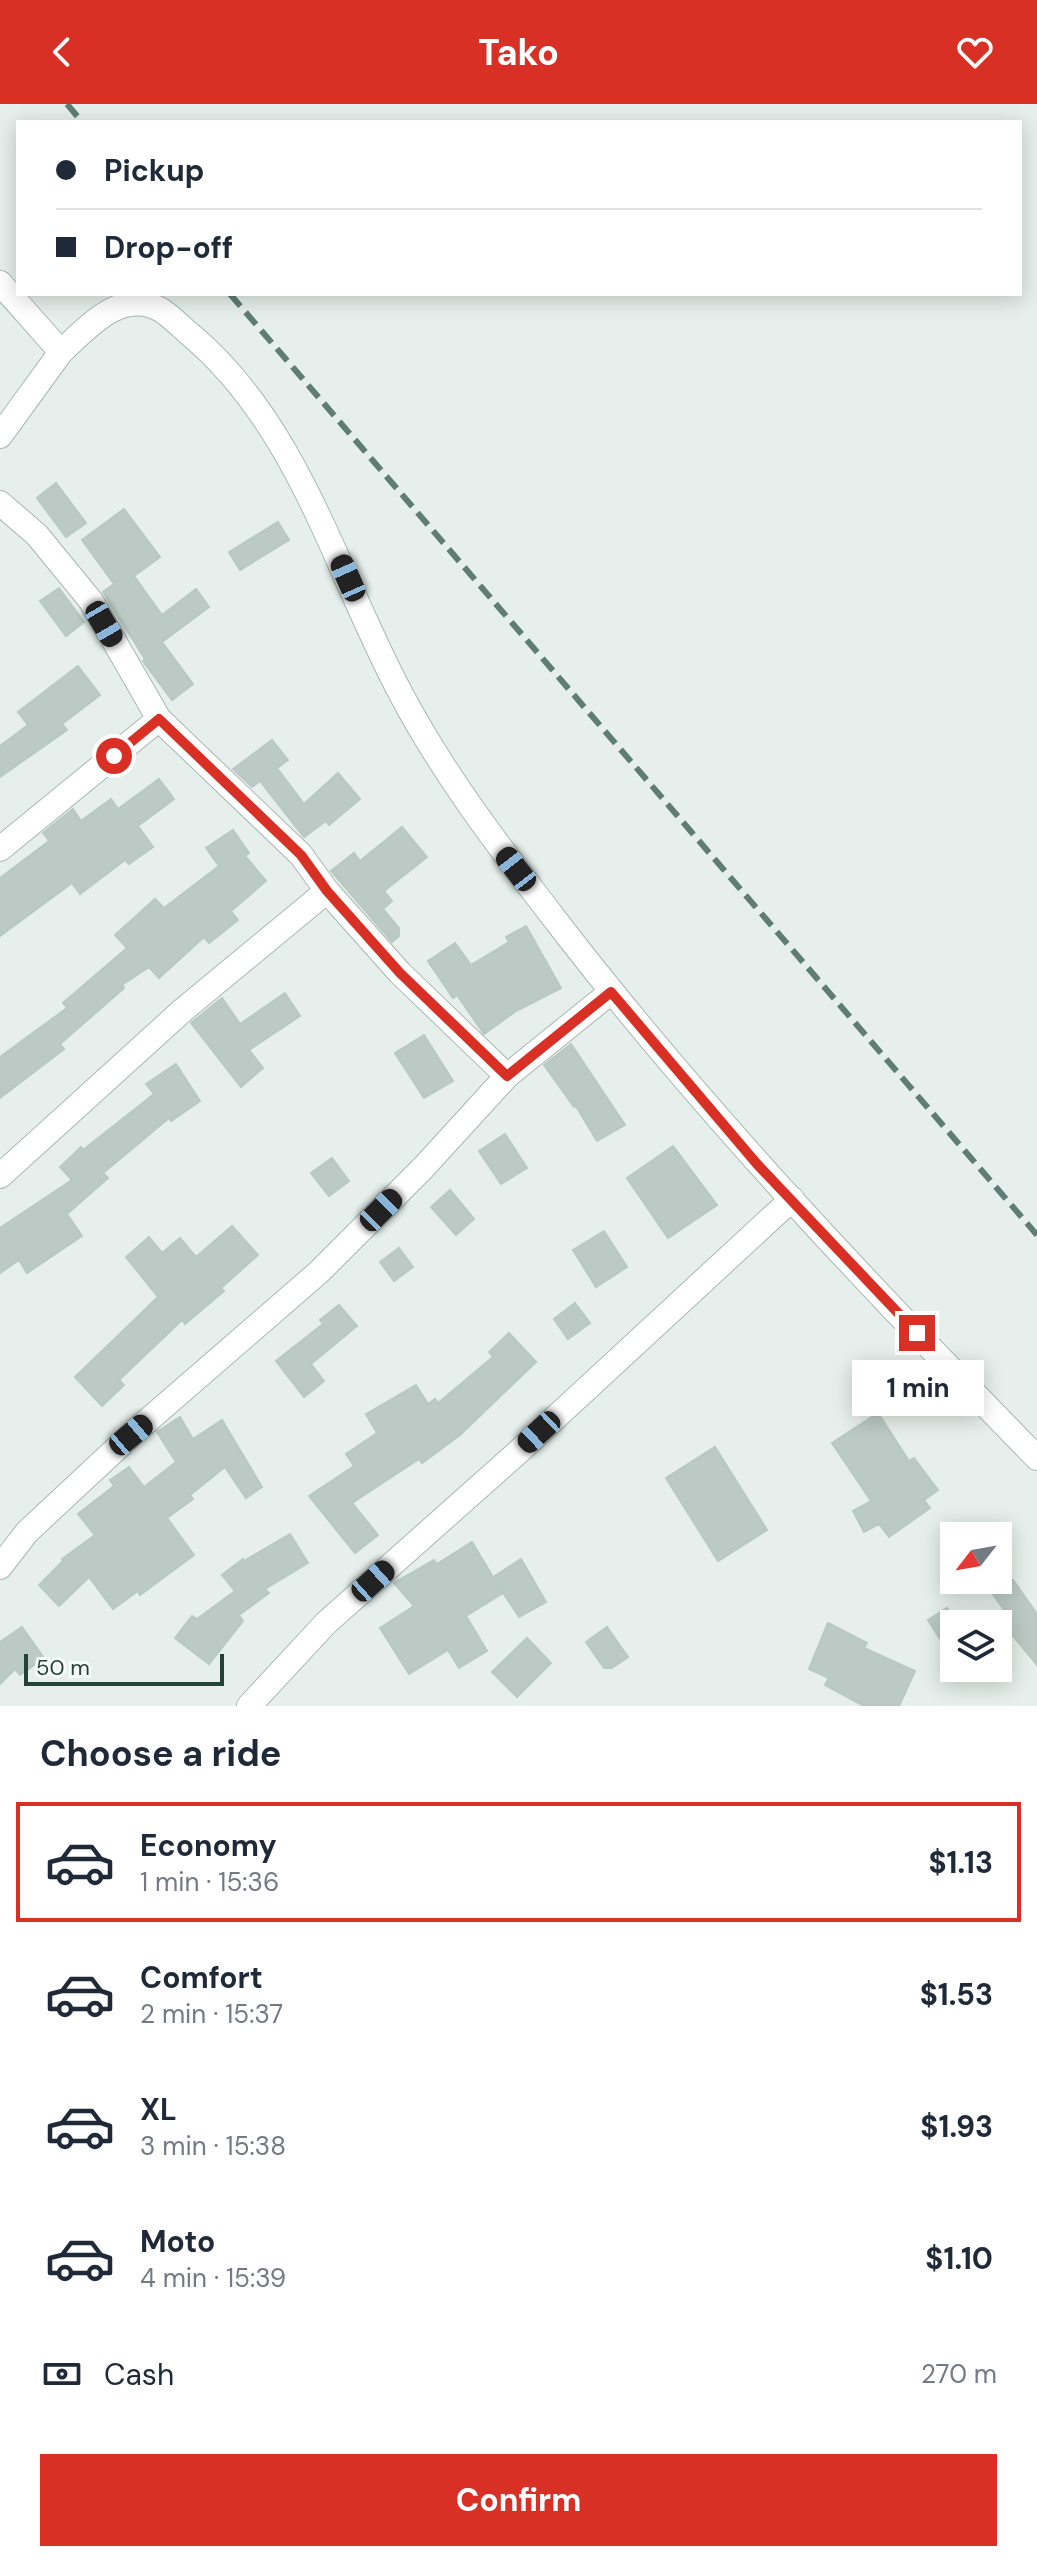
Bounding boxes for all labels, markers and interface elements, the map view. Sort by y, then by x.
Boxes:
text: Tako [478,29,559,76]
icon: back [40,30,84,74]
icon: heart [953,30,997,74]
text: Pickup [104,151,204,190]
text: Drop-off [104,228,233,267]
car [327,551,369,605]
car [82,597,126,651]
route start [96,738,132,774]
car [492,843,540,895]
car [356,1185,406,1235]
route end [899,1315,935,1351]
callout: 1 min [851,1361,983,1417]
text: 1 min [886,1371,950,1405]
car [513,1407,565,1457]
car [105,1410,157,1460]
north arrow [940,1522,1012,1594]
map controls [940,1522,1012,1682]
car [347,1556,399,1606]
button: layers [940,1610,1012,1682]
scale bar [24,1650,224,1686]
text: 50 m [36,1653,90,1682]
text: Choose a ride [40,1730,281,1777]
icon: car [44,1826,116,1898]
text: Economy [140,1826,277,1865]
text: $1.13 [928,1843,993,1882]
text: 1 min · 15:36 [140,1865,279,1899]
icon: car [44,1958,116,2030]
text: Comfort [140,1958,263,1997]
text: $1.53 [920,1975,993,2014]
text: 2 min · 15:37 [140,1997,283,2031]
icon: car [44,2090,116,2162]
text: XL [140,2090,177,2129]
text: $1.93 [920,2107,993,2146]
text: 3 min · 15:38 [140,2129,286,2163]
icon: car [44,2222,116,2294]
text: Moto [140,2222,215,2261]
text: $1.10 [925,2239,993,2278]
text: 4 min · 15:39 [140,2261,286,2295]
icon: cash [40,2352,84,2396]
text: Cash [104,2355,174,2394]
text: 270 m [921,2357,997,2391]
button: Confirm [40,2454,997,2546]

